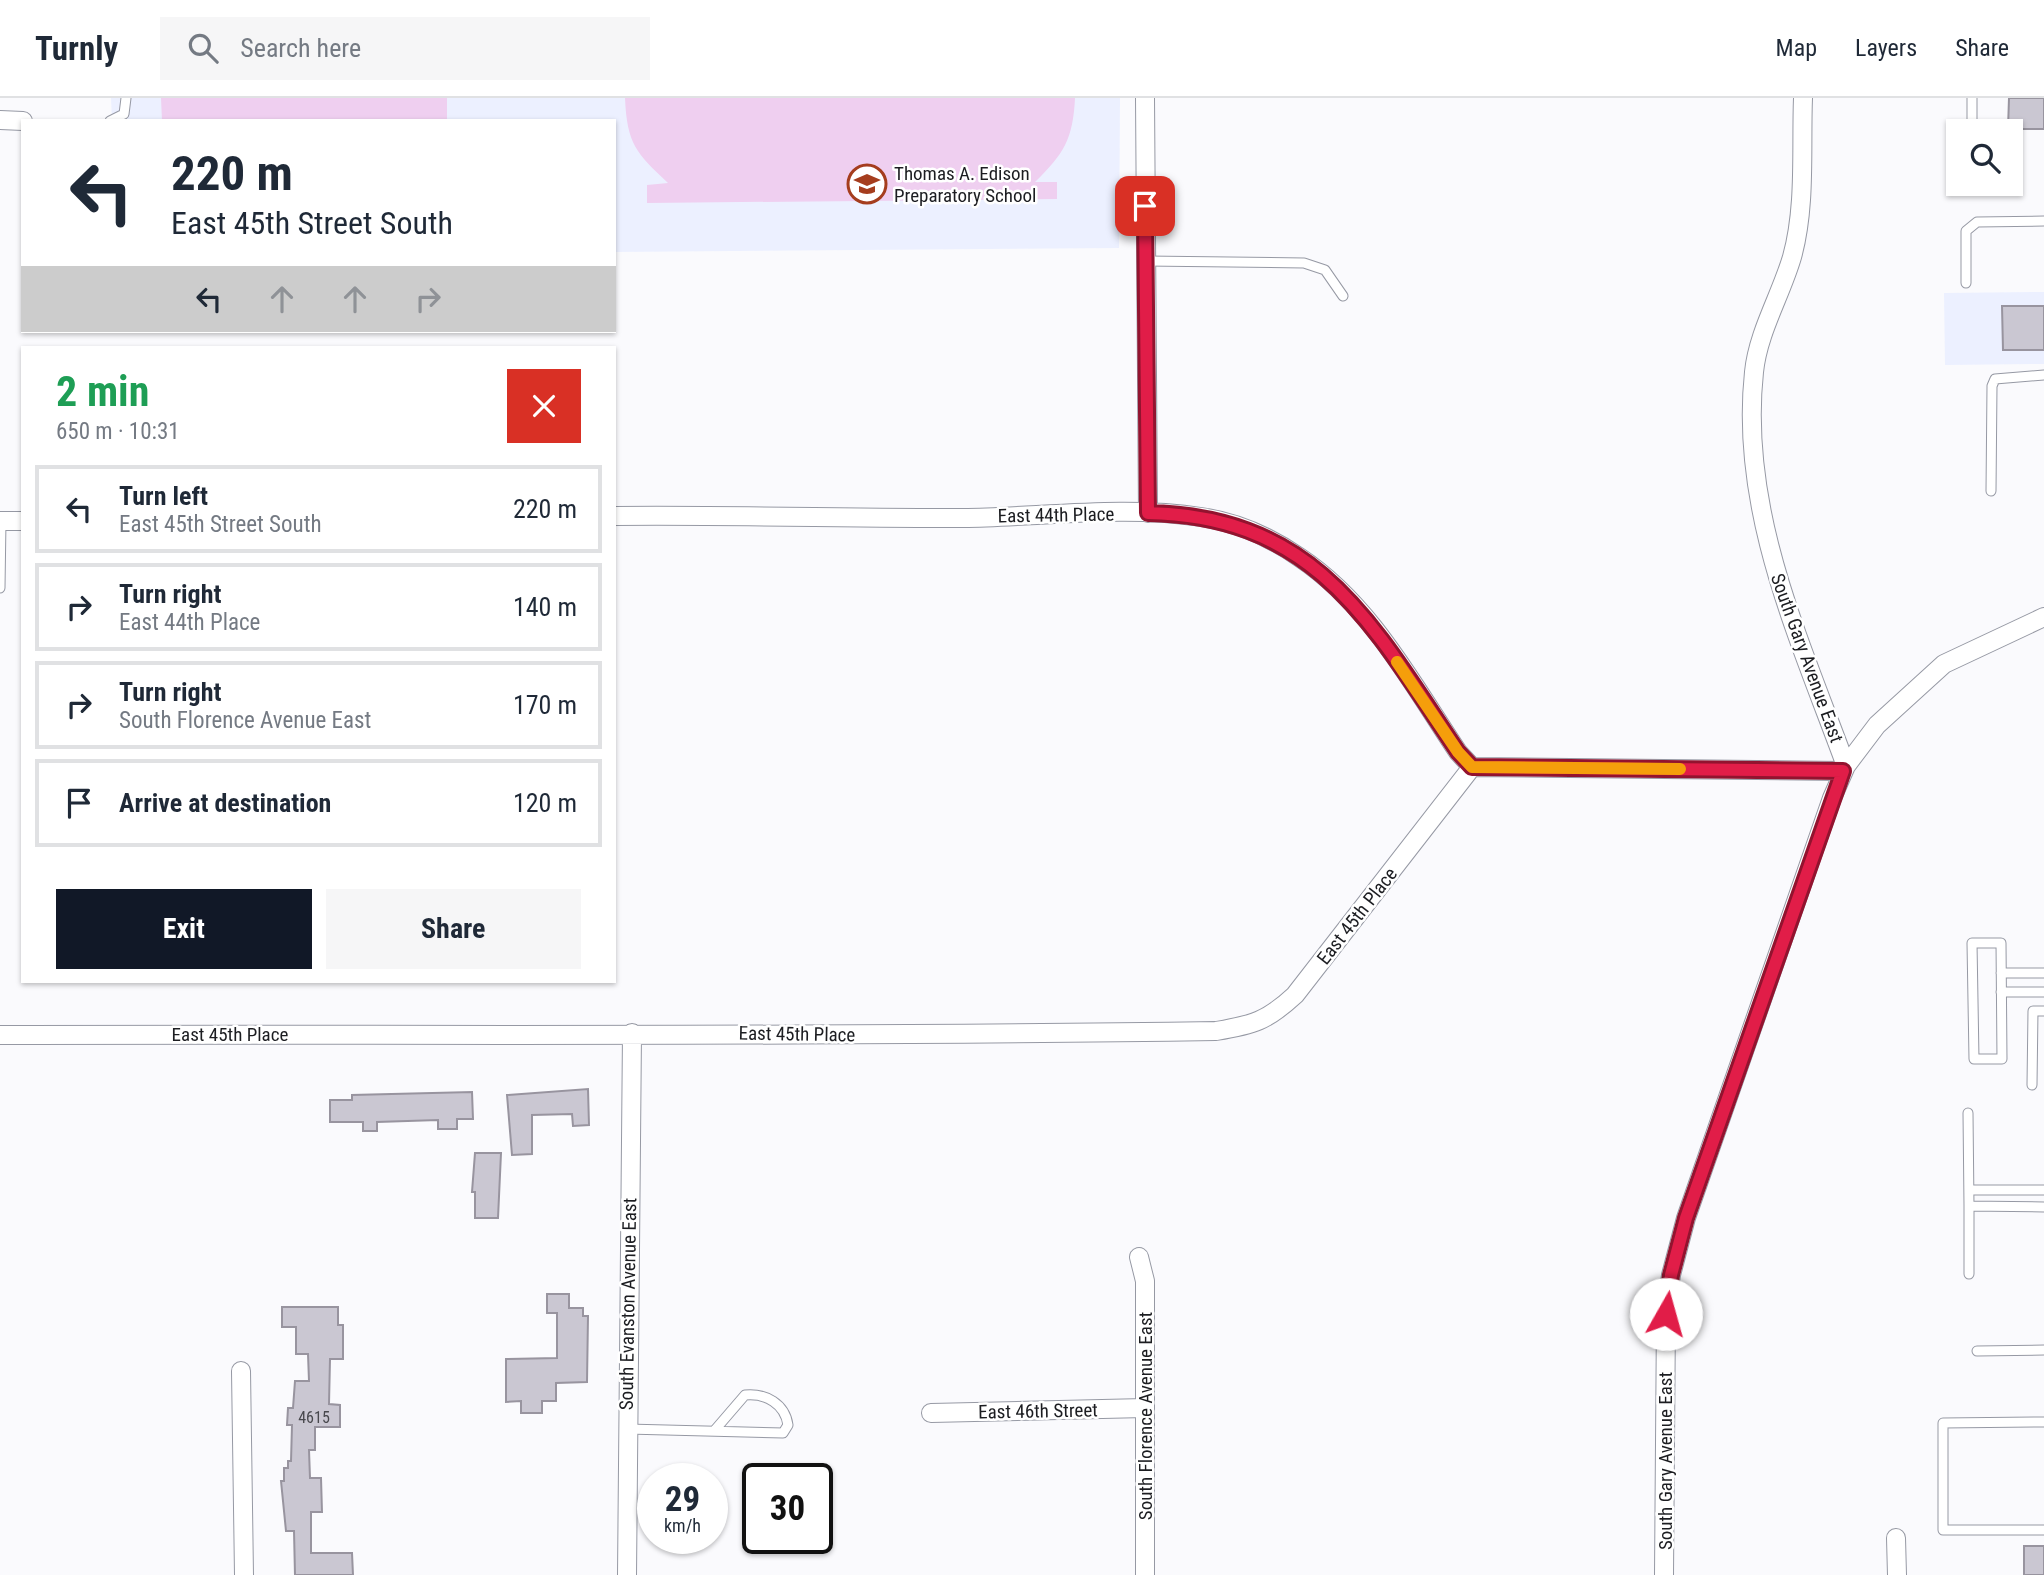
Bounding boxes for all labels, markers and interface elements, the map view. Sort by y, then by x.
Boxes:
search box [160,17,650,80]
text: Turnly [35,29,118,68]
icon: search [184,29,222,67]
text: Search here [240,33,361,63]
text: Map [1776,34,1817,62]
text: Layers [1855,34,1917,62]
text: Share [1955,34,2009,62]
map controls [1946,119,2023,196]
button: search [1946,119,2023,196]
text: 220 m [171,145,293,202]
icon: left [56,147,147,238]
place label: Thomas A. Edison Preparatory School [894,162,1036,207]
school or university icon: Thomas A. Edison Preparatory School [846,163,888,205]
pin [1115,176,1175,236]
icon: arrive [1126,187,1164,225]
text: East 45th Street South [171,204,453,242]
icon: left [190,280,228,318]
icon: ahead [263,280,301,318]
icon: ahead [336,280,374,318]
icon: right [409,280,447,318]
text: 2 min [56,367,149,416]
button: close [507,369,581,443]
text: 650 m · 10:31 [56,418,180,445]
text: Turn left [119,481,208,511]
icon: left [60,490,98,528]
text: 220 m [513,494,577,524]
street label: East 44th Place [997,502,1115,528]
text: East 45th Street South [119,511,322,538]
street label: South Gary Avenue East [1766,570,1848,746]
text: Turn right [119,579,221,609]
icon: right [60,588,98,626]
text: 140 m [513,592,577,622]
text: East 44th Place [119,609,260,636]
text: Turn right [119,677,221,707]
icon: right [60,686,98,724]
text: 170 m [513,690,577,720]
text: South Florence Avenue East [119,707,371,734]
icon: arrive [60,784,98,822]
text: Arrive at destination [119,788,331,818]
text: 120 m [513,788,577,818]
street label: East 45th Place [1312,863,1402,969]
button: Exit [56,889,312,969]
button: Share [326,889,581,969]
street label: East 45th Place [738,1021,856,1047]
street label: East 45th Place [172,1023,288,1046]
street label: South Evanston Avenue East [615,1198,641,1410]
position arrow [1629,1277,1703,1351]
street label: South Florence Avenue East [1134,1312,1157,1520]
street label: South Gary Avenue East [1654,1372,1677,1550]
street label: East 46th Street [978,1398,1098,1424]
house number: 4615 [298,1408,330,1427]
speed limit sign: 30 [742,1463,833,1554]
text: 29 [665,1479,700,1520]
text: km/h [664,1515,701,1536]

